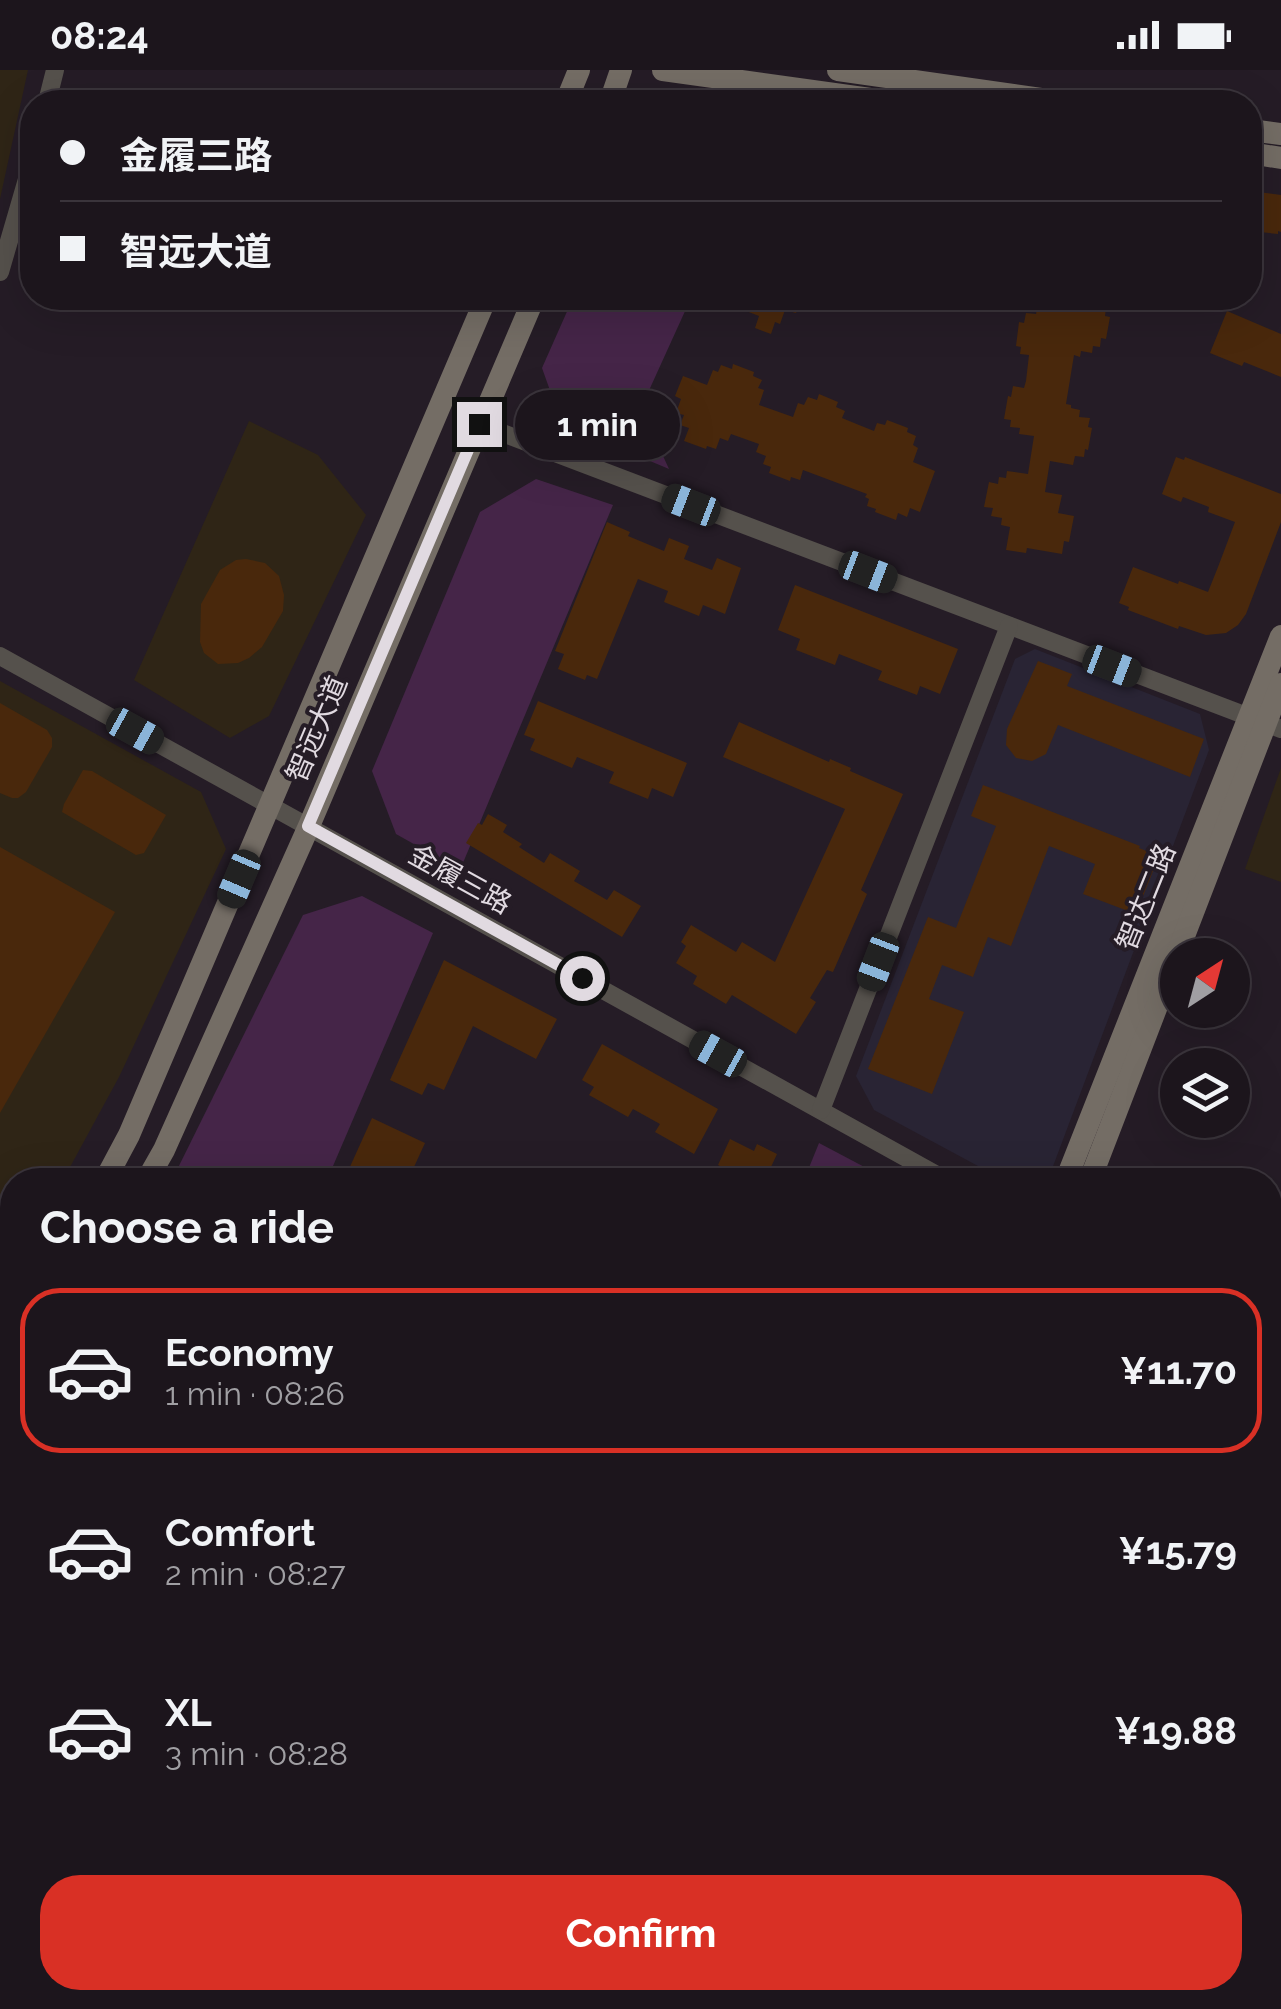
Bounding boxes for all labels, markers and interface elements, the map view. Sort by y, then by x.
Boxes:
text: 08:24 [50,13,149,58]
text: 金履三路 [120,133,272,178]
text: 智远大道 [120,229,272,274]
callout: 1 min [514,389,679,459]
route end [457,402,502,447]
text: 1 min [557,406,638,443]
car [658,480,724,530]
car [835,547,901,597]
car [1079,641,1145,691]
street label: 智远大道 [280,671,354,787]
car [101,703,169,759]
street label: 金履三路 [403,837,517,921]
street label: 智达二路 [1110,839,1182,955]
car [213,846,265,912]
car [853,929,903,995]
north arrow [1160,938,1250,1028]
map controls [1160,938,1250,1138]
route start [560,956,605,1001]
car [684,1026,752,1082]
button: layers [1160,1048,1250,1138]
text: Choose a ride [40,1201,334,1254]
icon: car [45,1326,135,1416]
text: Economy [165,1330,334,1375]
text: ¥11.70 [1120,1348,1237,1393]
text: 1 min · 08:26 [165,1375,345,1412]
icon: car [45,1506,135,1596]
text: Comfort [165,1510,315,1555]
text: ¥15.79 [1119,1528,1237,1573]
text: 2 min · 08:27 [165,1555,346,1592]
icon: car [45,1686,135,1776]
text: XL [165,1690,212,1735]
text: ¥19.88 [1114,1708,1237,1753]
text: 3 min · 08:28 [165,1735,348,1772]
button: Confirm [40,1875,1242,1990]

